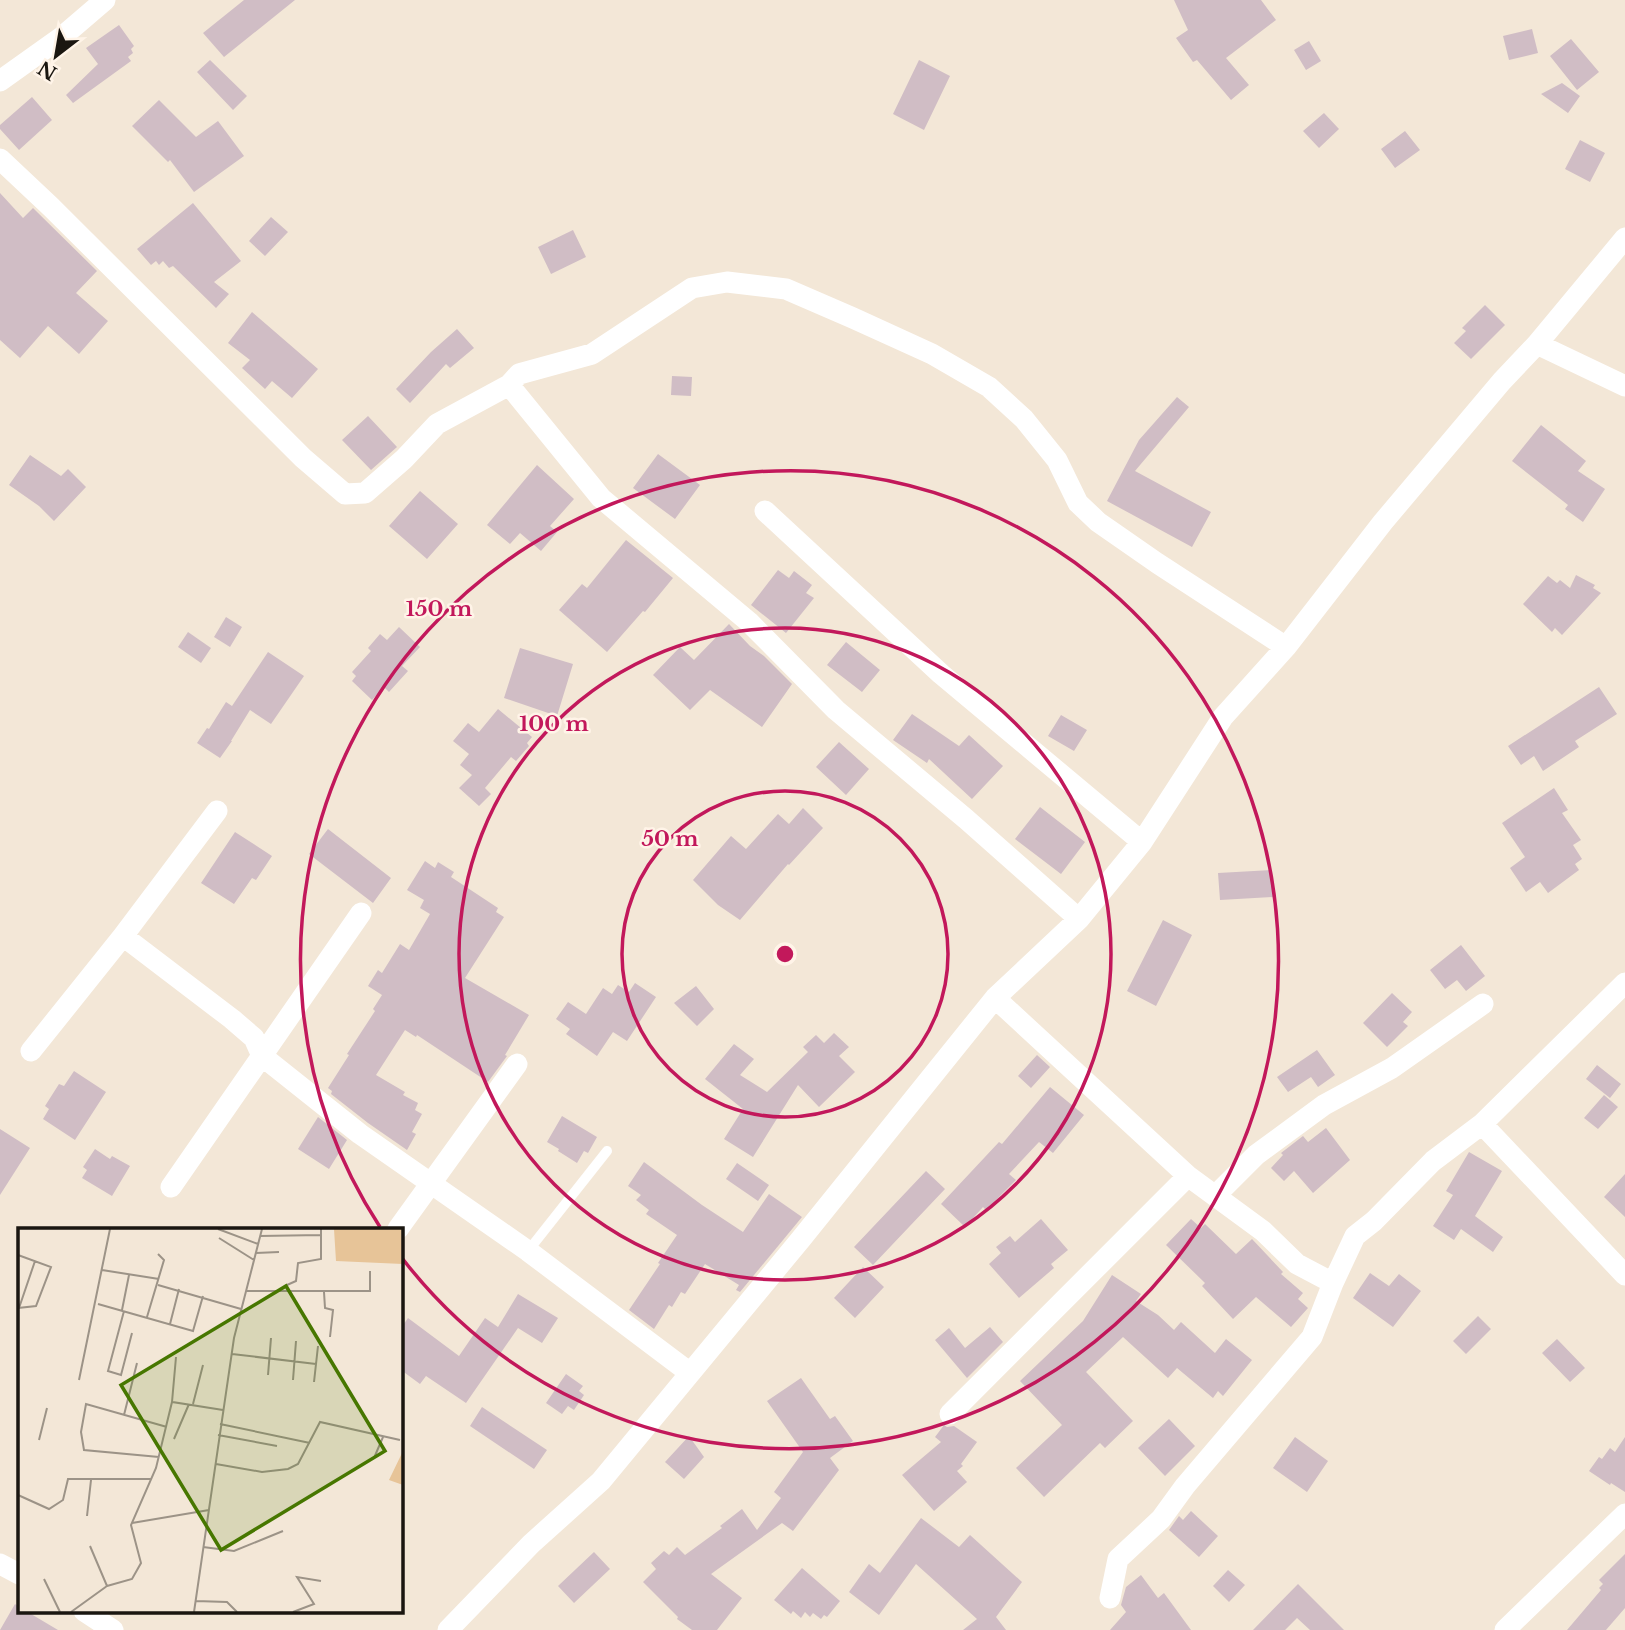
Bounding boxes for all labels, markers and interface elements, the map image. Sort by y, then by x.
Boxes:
north arrow [21,21,91,91]
text: N [34,56,61,85]
text: 150 m [406,596,472,622]
text: 100 m [519,711,589,737]
text: 50 m [641,826,699,852]
centre of rings [773,942,797,966]
inset map [18,1228,402,1612]

